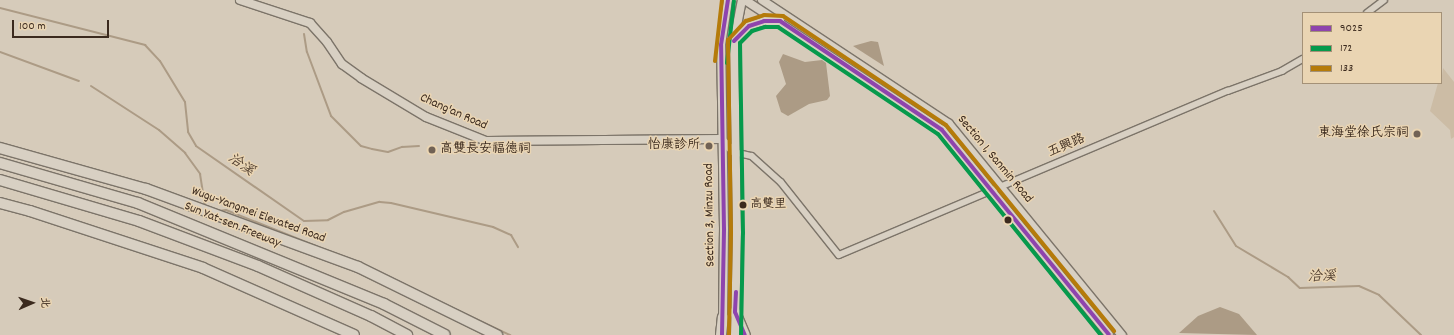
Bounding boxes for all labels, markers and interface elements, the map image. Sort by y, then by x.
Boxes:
scale bar [14,12,111,38]
legend [1302,12,1442,84]
text: 100 m [19,18,46,35]
text: 9025 [1340,20,1363,37]
text: 172 [1340,40,1352,57]
text: 133 [1340,60,1353,77]
street label: Chang'an Road [417,91,489,135]
street label: Section 1, Sanmin Road [953,113,1035,207]
place label: 東海堂徐氏宗祠 [1318,126,1409,142]
marker: 東海堂徐氏宗祠 [1412,129,1422,139]
street label: 五興路 [1046,132,1088,162]
place label: 怡康診所 [648,138,700,154]
marker: 怡康診所 [703,140,715,152]
place label: 高雙長安福德祠 [440,142,531,158]
marker: 高雙長安福德祠 [427,145,437,155]
water label: 洽溪 [225,150,257,180]
street label: Section 3, Minzu Road [702,163,720,267]
street label: Wugu-Yangmei Elevated Road [189,184,327,248]
place label: 高雙里 [750,198,786,212]
street label: Sun Yat-sen Freeway [182,200,282,252]
marker: 高雙里 [738,200,748,210]
unlabelled marker [1003,215,1013,225]
water label: 洽溪 [1308,268,1336,286]
north arrow [12,283,52,323]
text: 北 [36,297,52,308]

